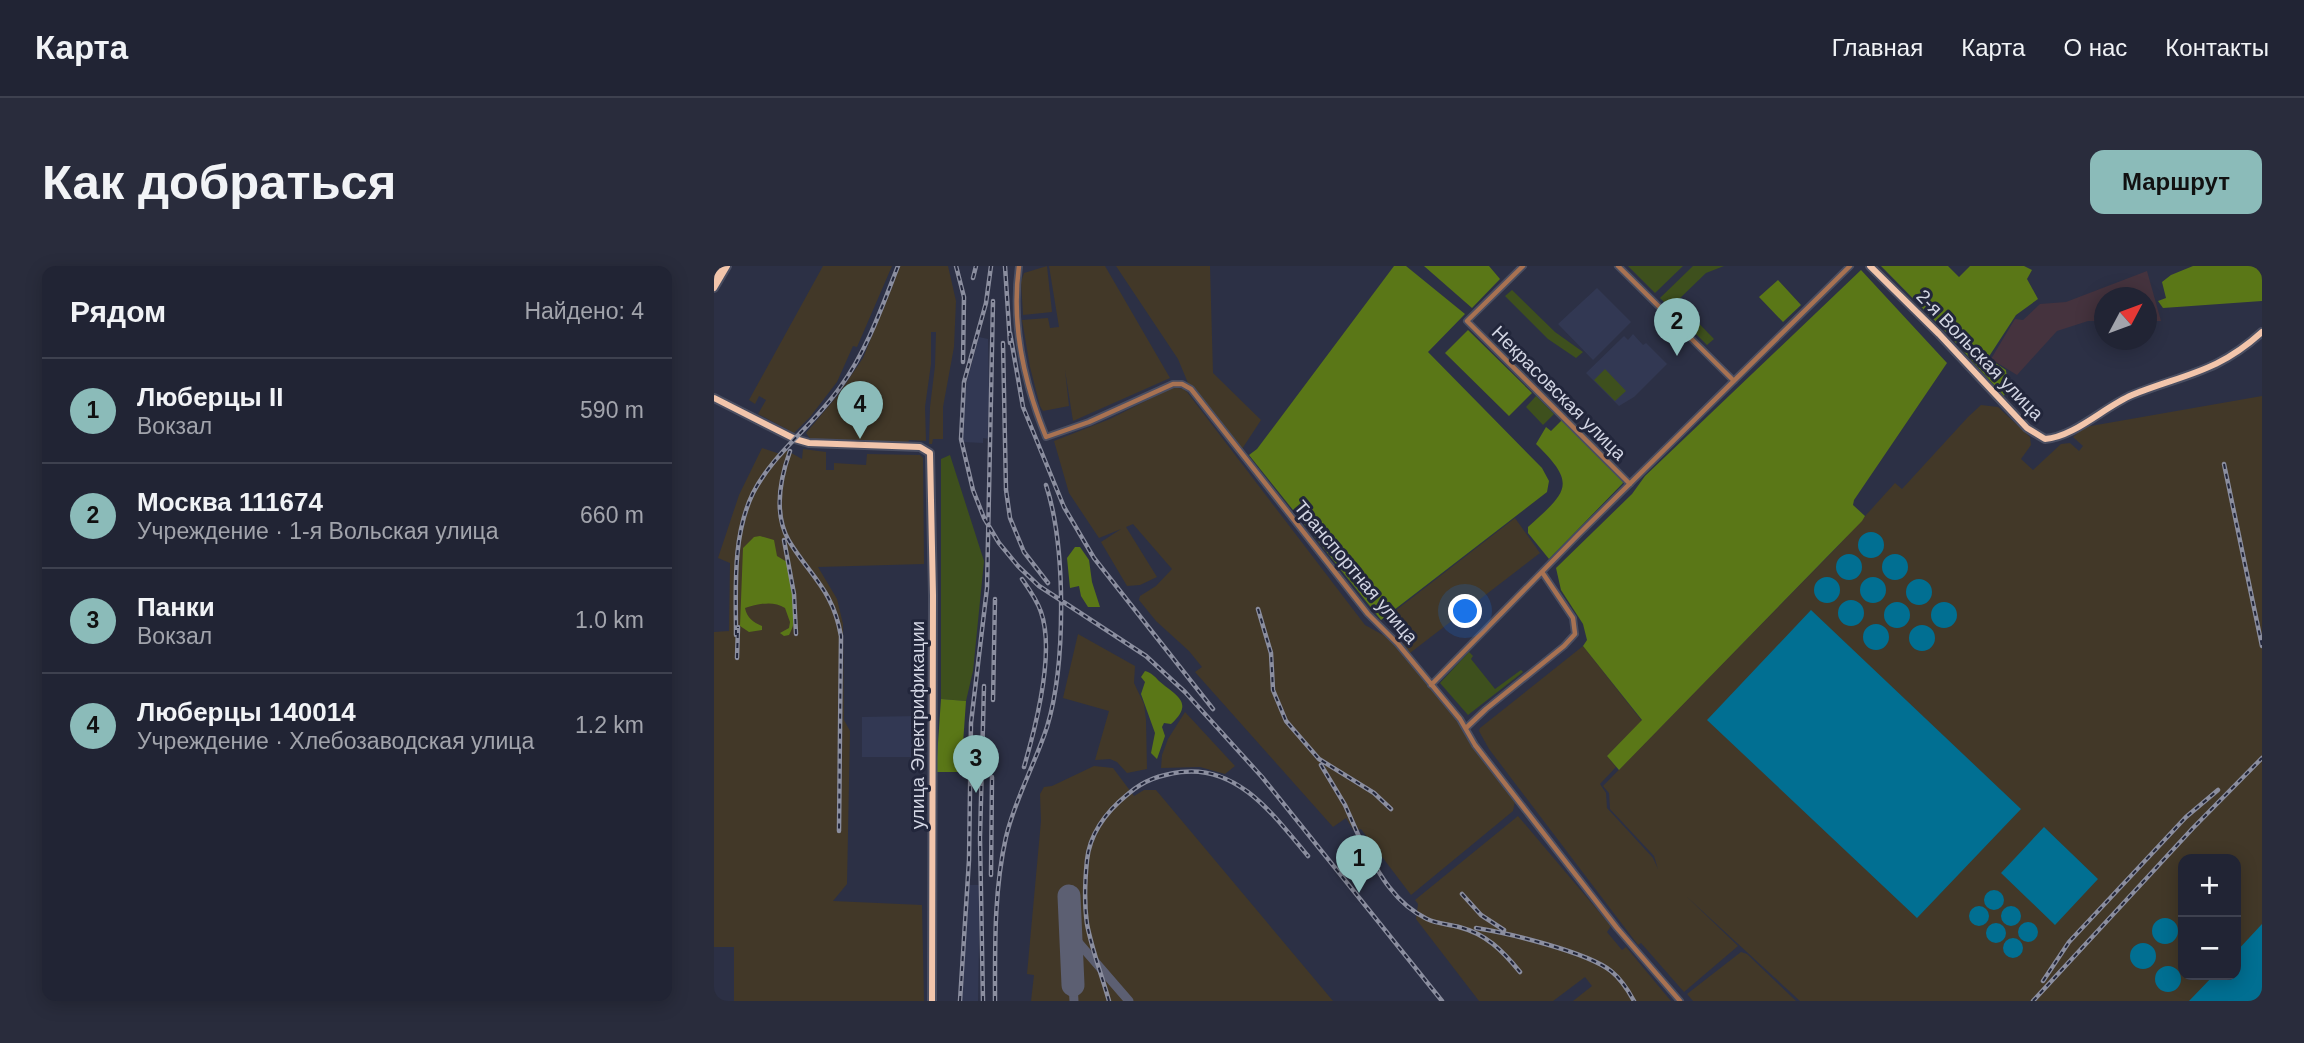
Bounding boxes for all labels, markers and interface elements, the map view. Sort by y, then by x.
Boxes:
text: Карта [35,29,128,66]
text: Главная [1832,34,1923,61]
text: Карта [1961,34,2025,61]
text: О нас [2063,34,2127,61]
text: Контакты [2165,34,2269,61]
button: Маршрут [2090,150,2262,214]
text: Как добраться [42,155,396,209]
street label: 2-я Вольская улица [1912,286,2048,425]
north arrow [2094,287,2157,350]
text: Рядом [70,295,166,328]
text: Найдено: 4 [524,298,644,324]
pin: 2 [1654,298,1700,356]
street label: Некрасовская улица [1488,322,1631,465]
pin: 4 [837,381,883,439]
text: Люберцы II [137,382,283,412]
text: 1 [87,397,99,423]
text: 590 m [580,397,644,423]
text: Вокзал [137,413,212,439]
text: Москва 111674 [137,487,323,517]
street label: Транспортная улица [1290,496,1422,648]
text: 2 [87,502,99,528]
text: 660 m [580,502,644,528]
text: Учреждение · 1-я Вольская улица [137,518,499,544]
text: Панки [137,592,215,622]
your location [1448,594,1482,628]
text: 3 [87,607,99,633]
text: 1.0 km [575,607,644,633]
street label: улица Электрификации [907,621,928,829]
text: Вокзал [137,623,212,649]
text: Люберцы 140014 [137,697,356,727]
text: 4 [87,712,99,738]
text: 1.2 km [575,712,644,738]
text: Учреждение · Хлебозаводская улица [137,728,534,754]
pin: 3 [953,735,999,793]
pin: 1 [1336,835,1382,893]
map controls [2178,854,2241,980]
button: + [2178,854,2241,917]
button: − [2178,917,2241,980]

